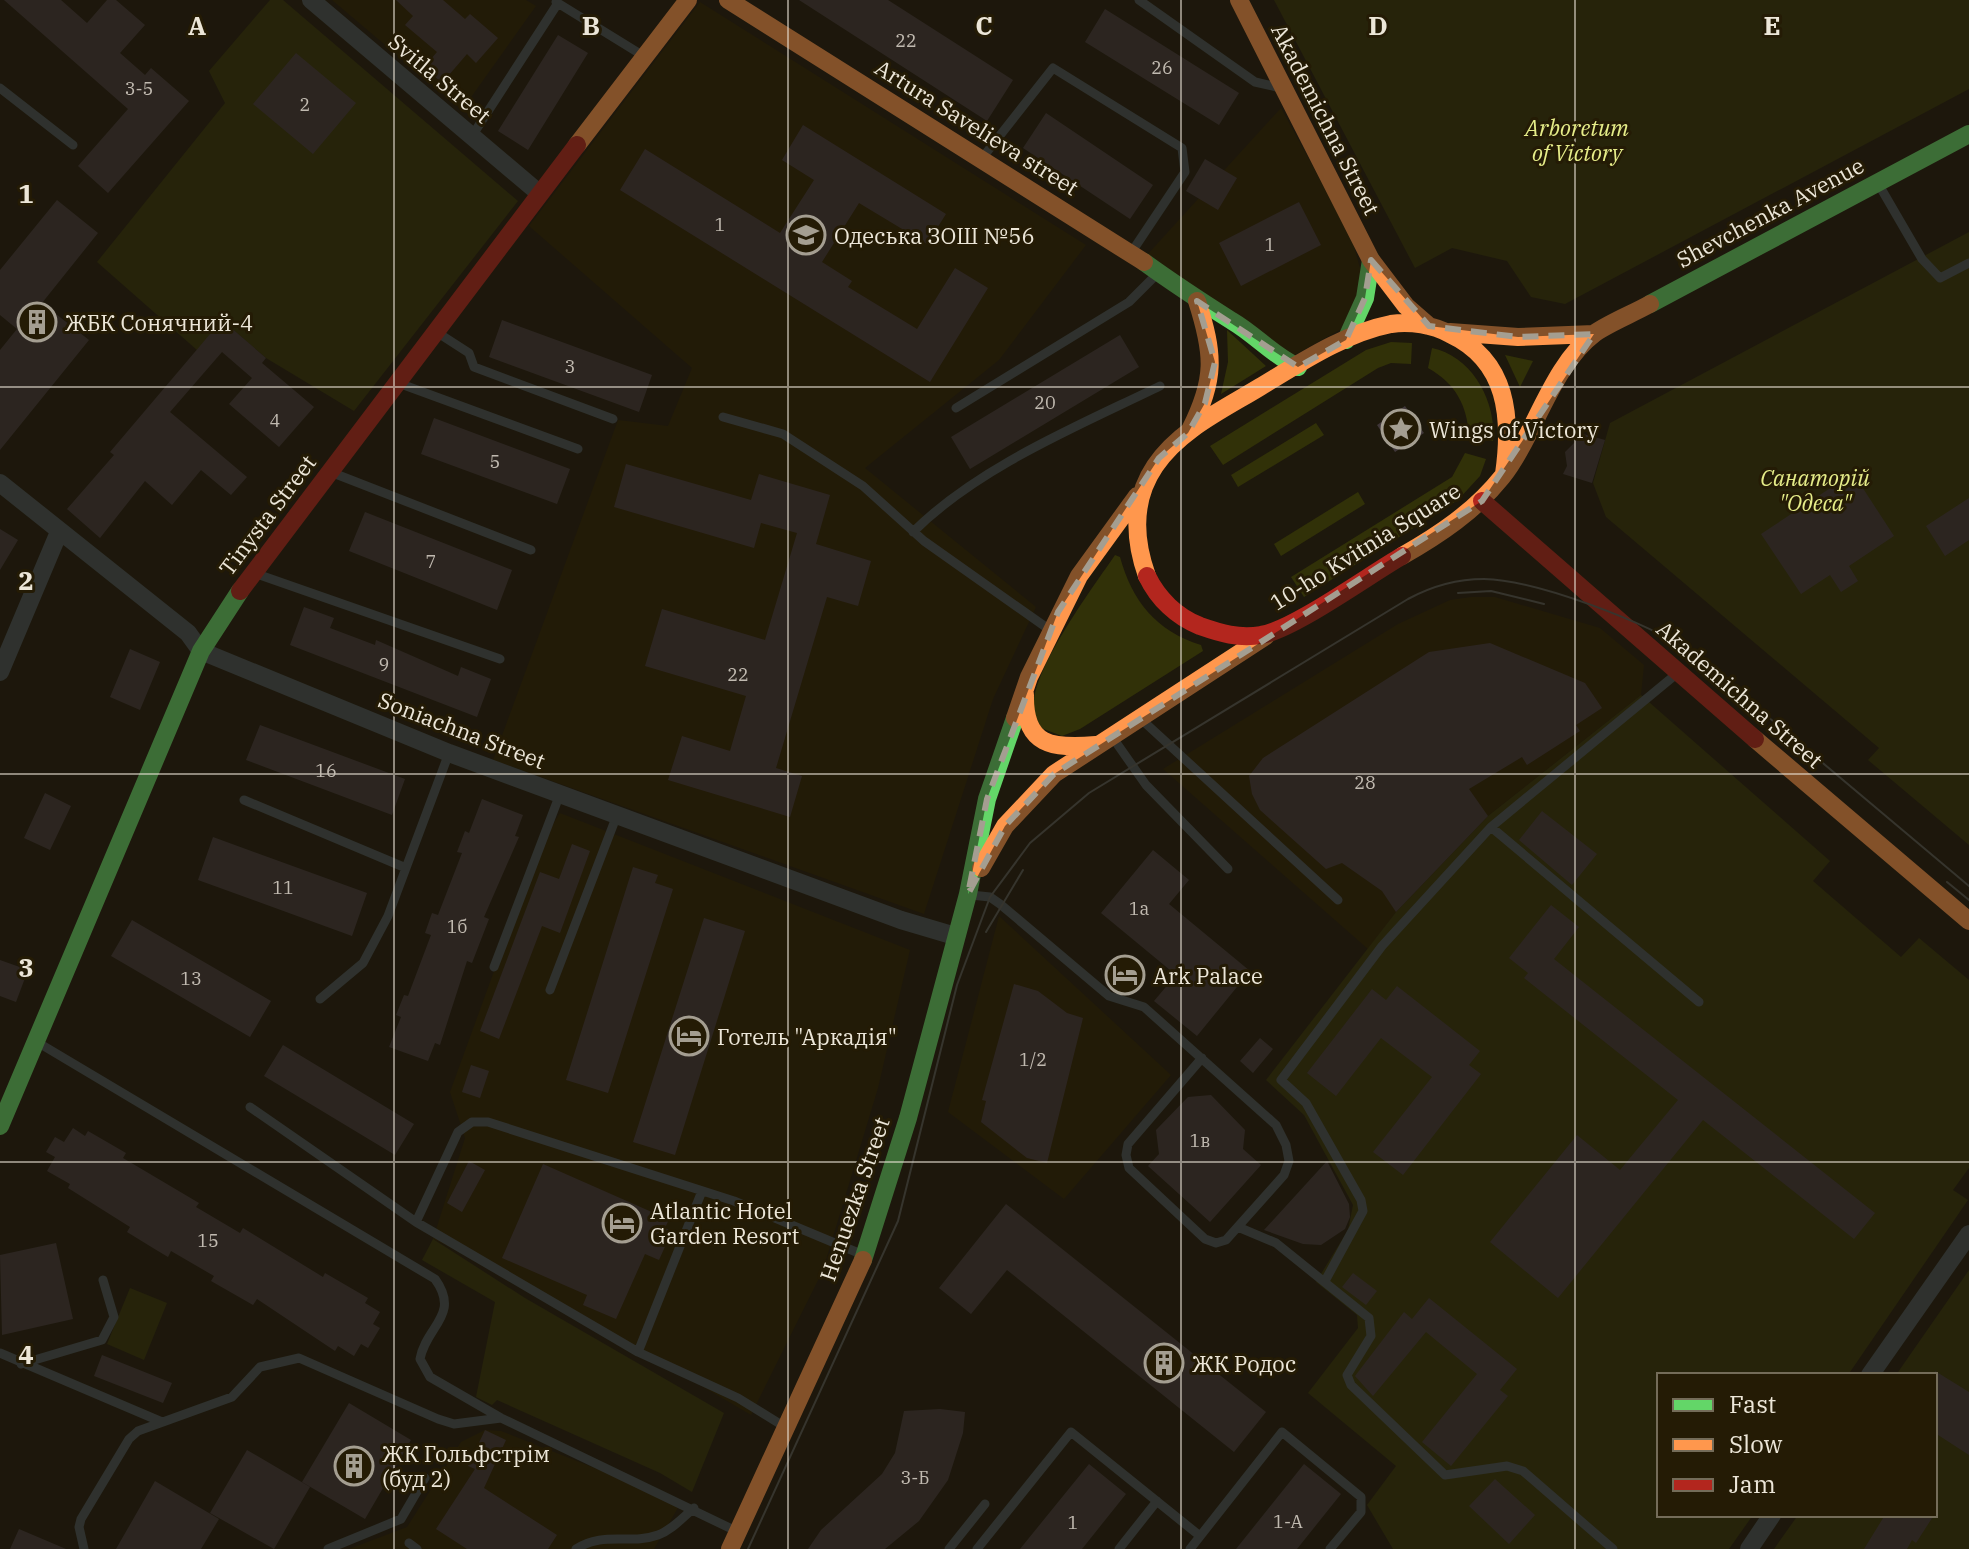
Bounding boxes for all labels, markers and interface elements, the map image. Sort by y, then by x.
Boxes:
text: A [188,8,206,42]
text: B [582,8,600,42]
text: C [975,8,993,42]
text: D [1368,8,1388,42]
text: E [1763,8,1781,42]
street label: Akademichna Street [1265,18,1387,220]
street label: Svitla Street [383,27,497,129]
house number: 22 [895,29,917,52]
street label: Artura Savelieva street [870,53,1084,202]
house number: 26 [1151,56,1173,79]
house number: 3-5 [125,77,153,100]
house number: 2 [300,93,310,116]
park label: Arboretum of Victory [1523,113,1629,167]
street label: Shevchenka Avenue [1671,150,1869,274]
text: 1 [18,176,34,210]
house number: 1 [715,213,725,236]
school or university icon: Одеська ЗОШ №56 [785,214,827,256]
place label: Одеська ЗОШ №56 [834,221,1035,250]
house number: 1 [1265,233,1275,256]
building icon: ЖБК Сонячний-4 [16,301,58,343]
place label: ЖБК Сонячний-4 [65,308,253,337]
house number: 3 [565,355,575,378]
house number: 20 [1034,391,1056,414]
place icon: Wings of Victory [1380,408,1422,450]
house number: 4 [270,409,280,432]
place label: Wings of Victory [1429,415,1599,444]
street label: Tinysta Street [212,449,322,581]
house number: 5 [490,450,500,473]
park label: Санаторій "Одеса" [1760,463,1870,517]
street label: 10-ho Kvitnia Square [1264,476,1466,616]
house number: 7 [426,550,436,573]
text: 2 [18,563,34,597]
street label: Akademichna Street [1651,614,1829,774]
house number: 9 [379,653,389,676]
house number: 22 [727,663,749,686]
street label: Soniachna Street [374,685,550,775]
house number: 16 [315,759,337,782]
house number: 28 [1354,771,1376,794]
house number: 11 [272,876,294,899]
house number: 1а [1129,897,1149,920]
house number: 1б [447,915,467,938]
text: 3 [18,950,34,984]
hotel icon: Ark Palace [1104,954,1146,996]
place label: Ark Palace [1153,961,1263,990]
house number: 13 [180,967,202,990]
hotel icon: Готель "Аркадія" [668,1015,710,1057]
place label: Готель "Аркадія" [717,1022,897,1051]
house number: 1/2 [1019,1048,1047,1071]
street label: Henuezka Street [812,1113,896,1285]
house number: 1в [1190,1129,1210,1152]
place label: Atlantic Hotel Garden Resort [650,1196,800,1250]
hotel icon: Atlantic Hotel Garden Resort [601,1202,643,1244]
house number: 15 [197,1229,219,1252]
text: 4 [18,1337,34,1371]
building icon: ЖК Родос [1143,1342,1185,1384]
place label: ЖК Родос [1192,1349,1296,1378]
legend [1657,1373,1937,1517]
text: Fast [1729,1388,1776,1420]
text: Slow [1729,1428,1783,1460]
place label: ЖК Гольфстрім (буд 2) [382,1439,550,1493]
building icon: ЖК Гольфстрім (буд 2) [333,1445,375,1487]
house number: 3-Б [900,1466,930,1489]
text: Jam [1729,1468,1776,1500]
house number: 1-А [1273,1510,1304,1533]
house number: 1 [1068,1511,1078,1534]

